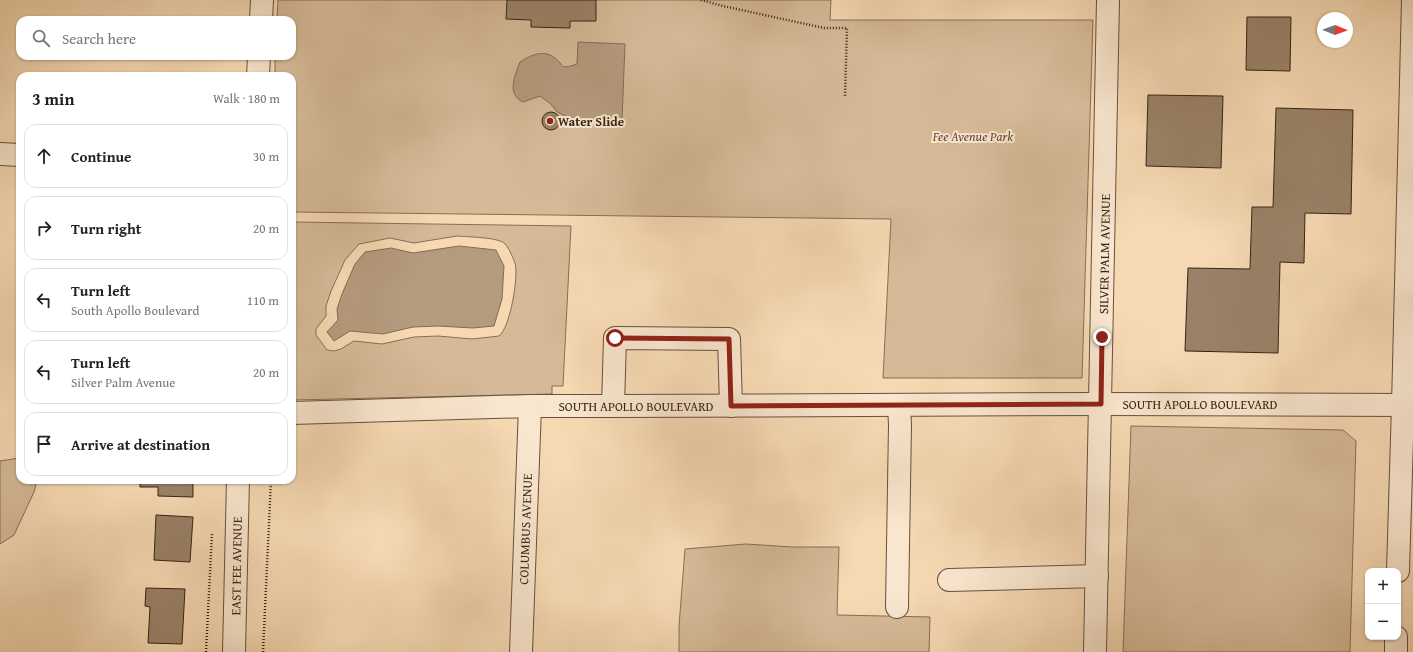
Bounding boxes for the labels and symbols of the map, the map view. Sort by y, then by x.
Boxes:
north arrow [1317,12,1353,48]
place label: Water Slide [558,112,624,131]
marker: Water Slide [545,116,555,126]
park label: Fee Avenue Park [932,127,1013,146]
street label: SILVER PALM AVENUE [1094,193,1115,314]
route end [1093,328,1111,346]
route start [606,329,624,347]
street label: SOUTH APOLLO BOULEVARD [1122,395,1278,414]
street label: SOUTH APOLLO BOULEVARD [558,397,714,416]
street label: COLUMBUS AVENUE [514,473,537,585]
street label: EAST FEE AVENUE [226,516,247,616]

